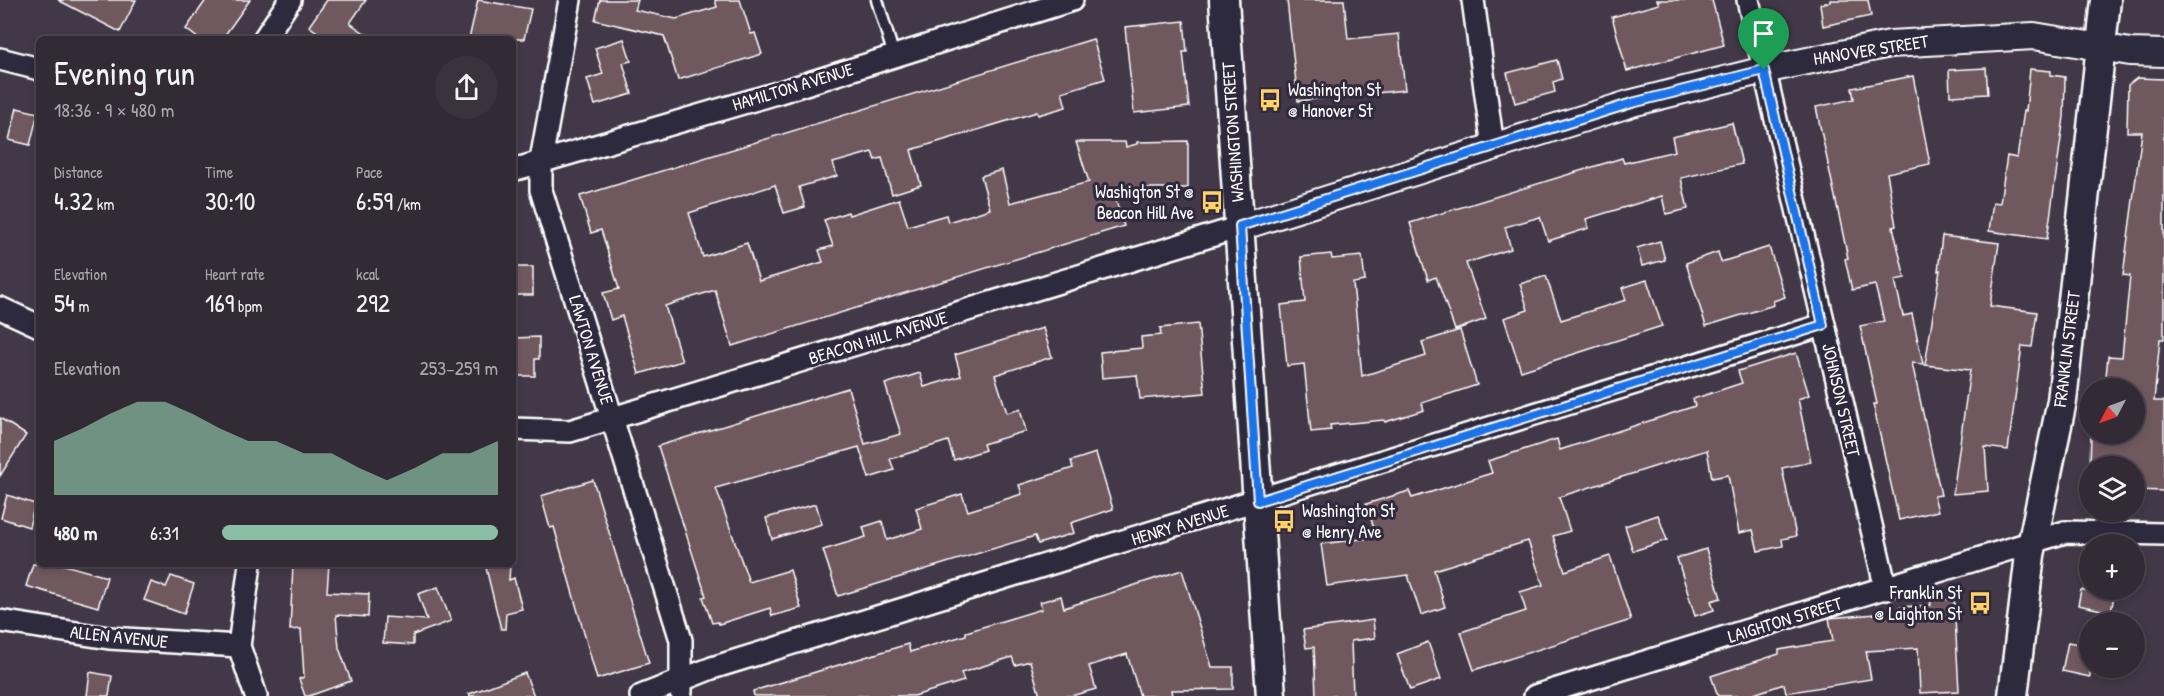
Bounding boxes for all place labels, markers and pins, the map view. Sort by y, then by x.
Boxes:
pin [1738,8,1789,70]
place label: Washington St @ Hanover St [1288,77,1382,123]
bus stop icon: Washington St @ Hanover St [1257,87,1283,113]
place label: Washigton St @ Beacon Hill Ave [1095,179,1194,225]
bus stop icon: Washigton St @ Beacon Hill Ave [1199,189,1225,215]
place label: Washington St @ Henry Ave [1302,498,1396,544]
bus stop icon: Washington St @ Henry Ave [1271,508,1297,534]
place label: Franklin St @ Laighton St [1874,580,1963,626]
bus stop icon: Franklin St @ Laighton St [1967,590,1993,616]

